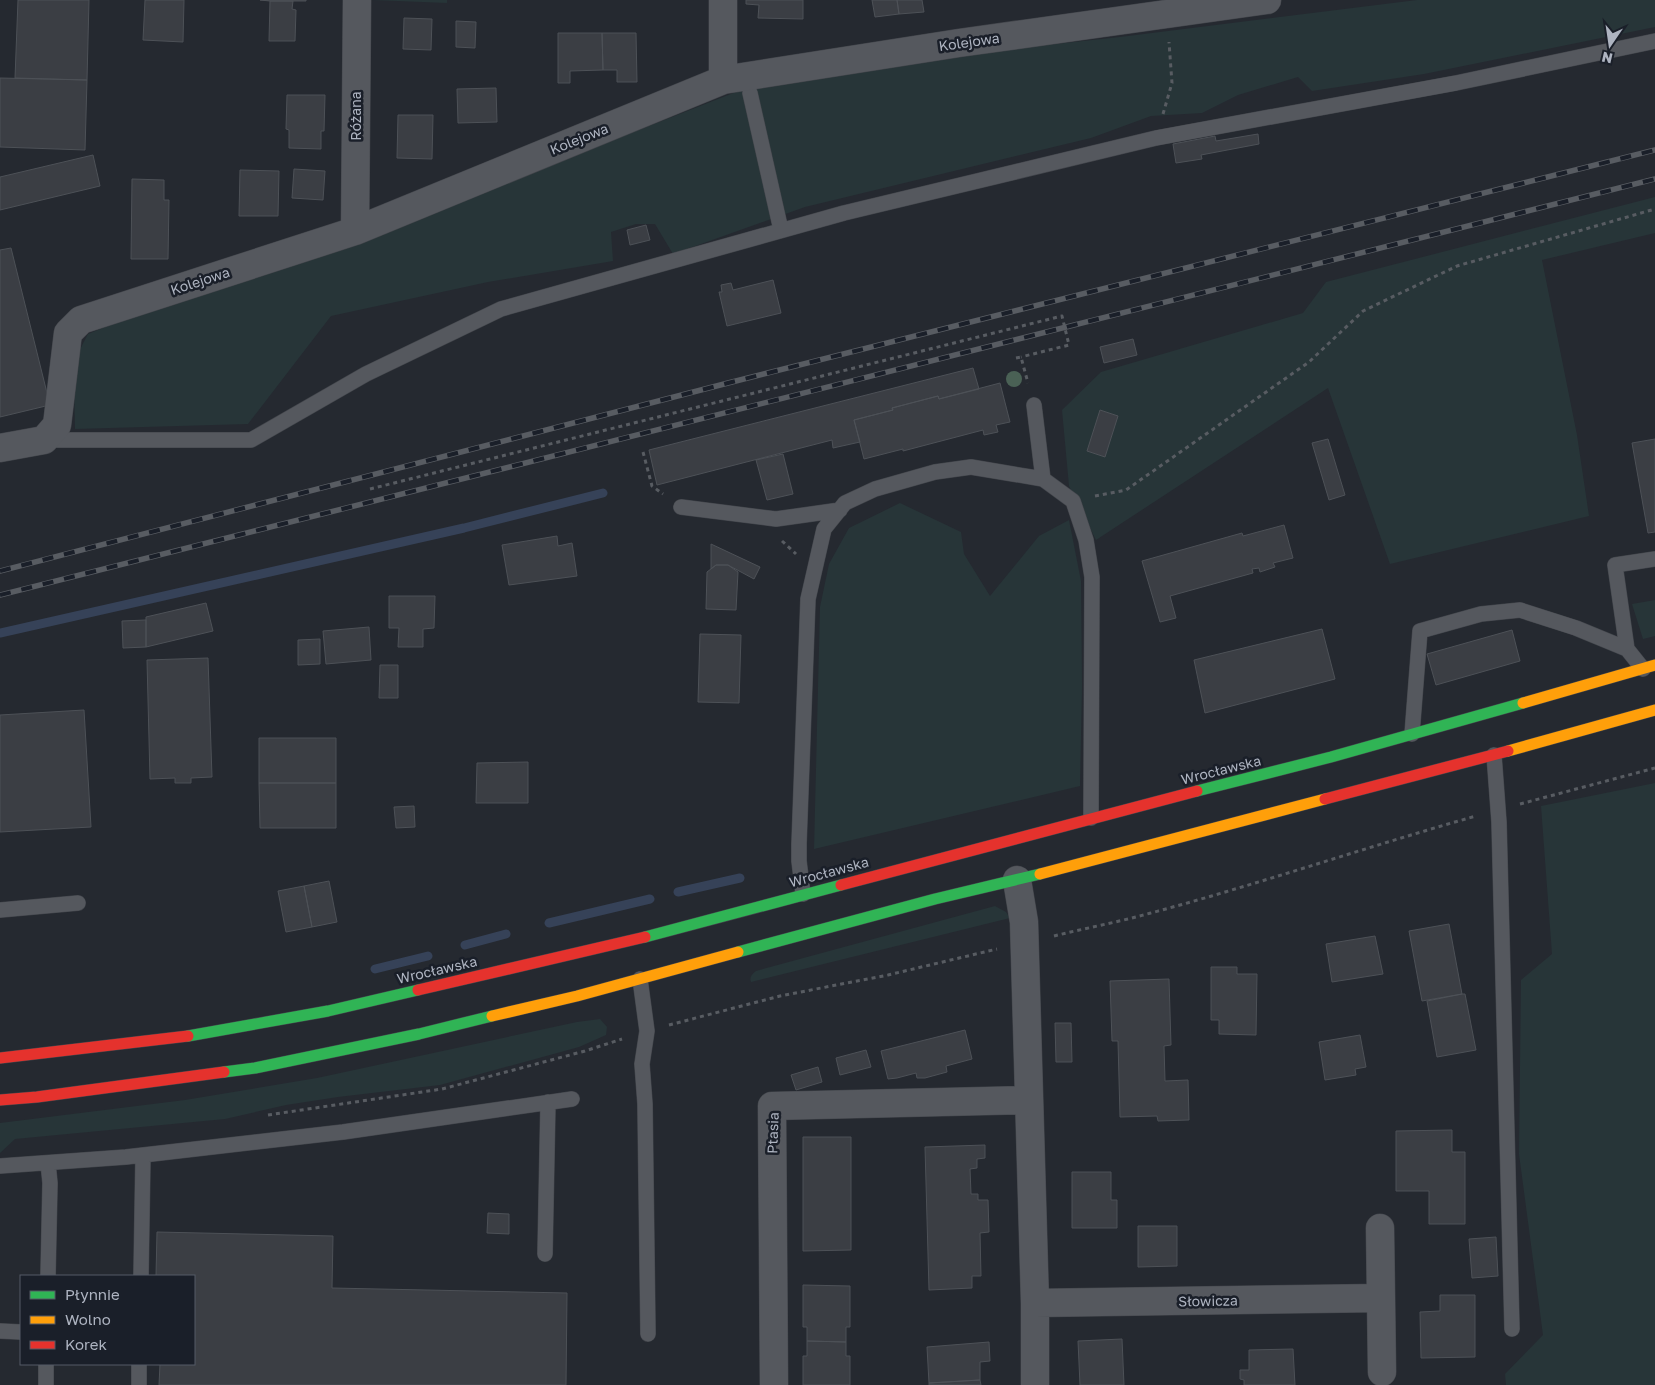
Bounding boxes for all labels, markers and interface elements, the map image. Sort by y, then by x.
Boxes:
north arrow [1585,20,1635,70]
street label: Kolejowa [937,29,1000,54]
text: N [1600,49,1614,68]
street label: Różana [347,91,364,141]
street label: Kolejowa [547,119,610,158]
street label: Kolejowa [168,263,232,298]
street label: Wrocławska [1179,751,1263,788]
street label: Wrocławska [787,853,870,890]
street label: Wrocławska [395,952,479,987]
street label: Ptasia [763,1112,782,1154]
legend [20,1275,195,1365]
text: Płynnie [65,1285,120,1303]
street label: Słowicza [1178,1291,1238,1310]
text: Wolno [65,1310,111,1328]
text: Korek [65,1335,107,1353]

